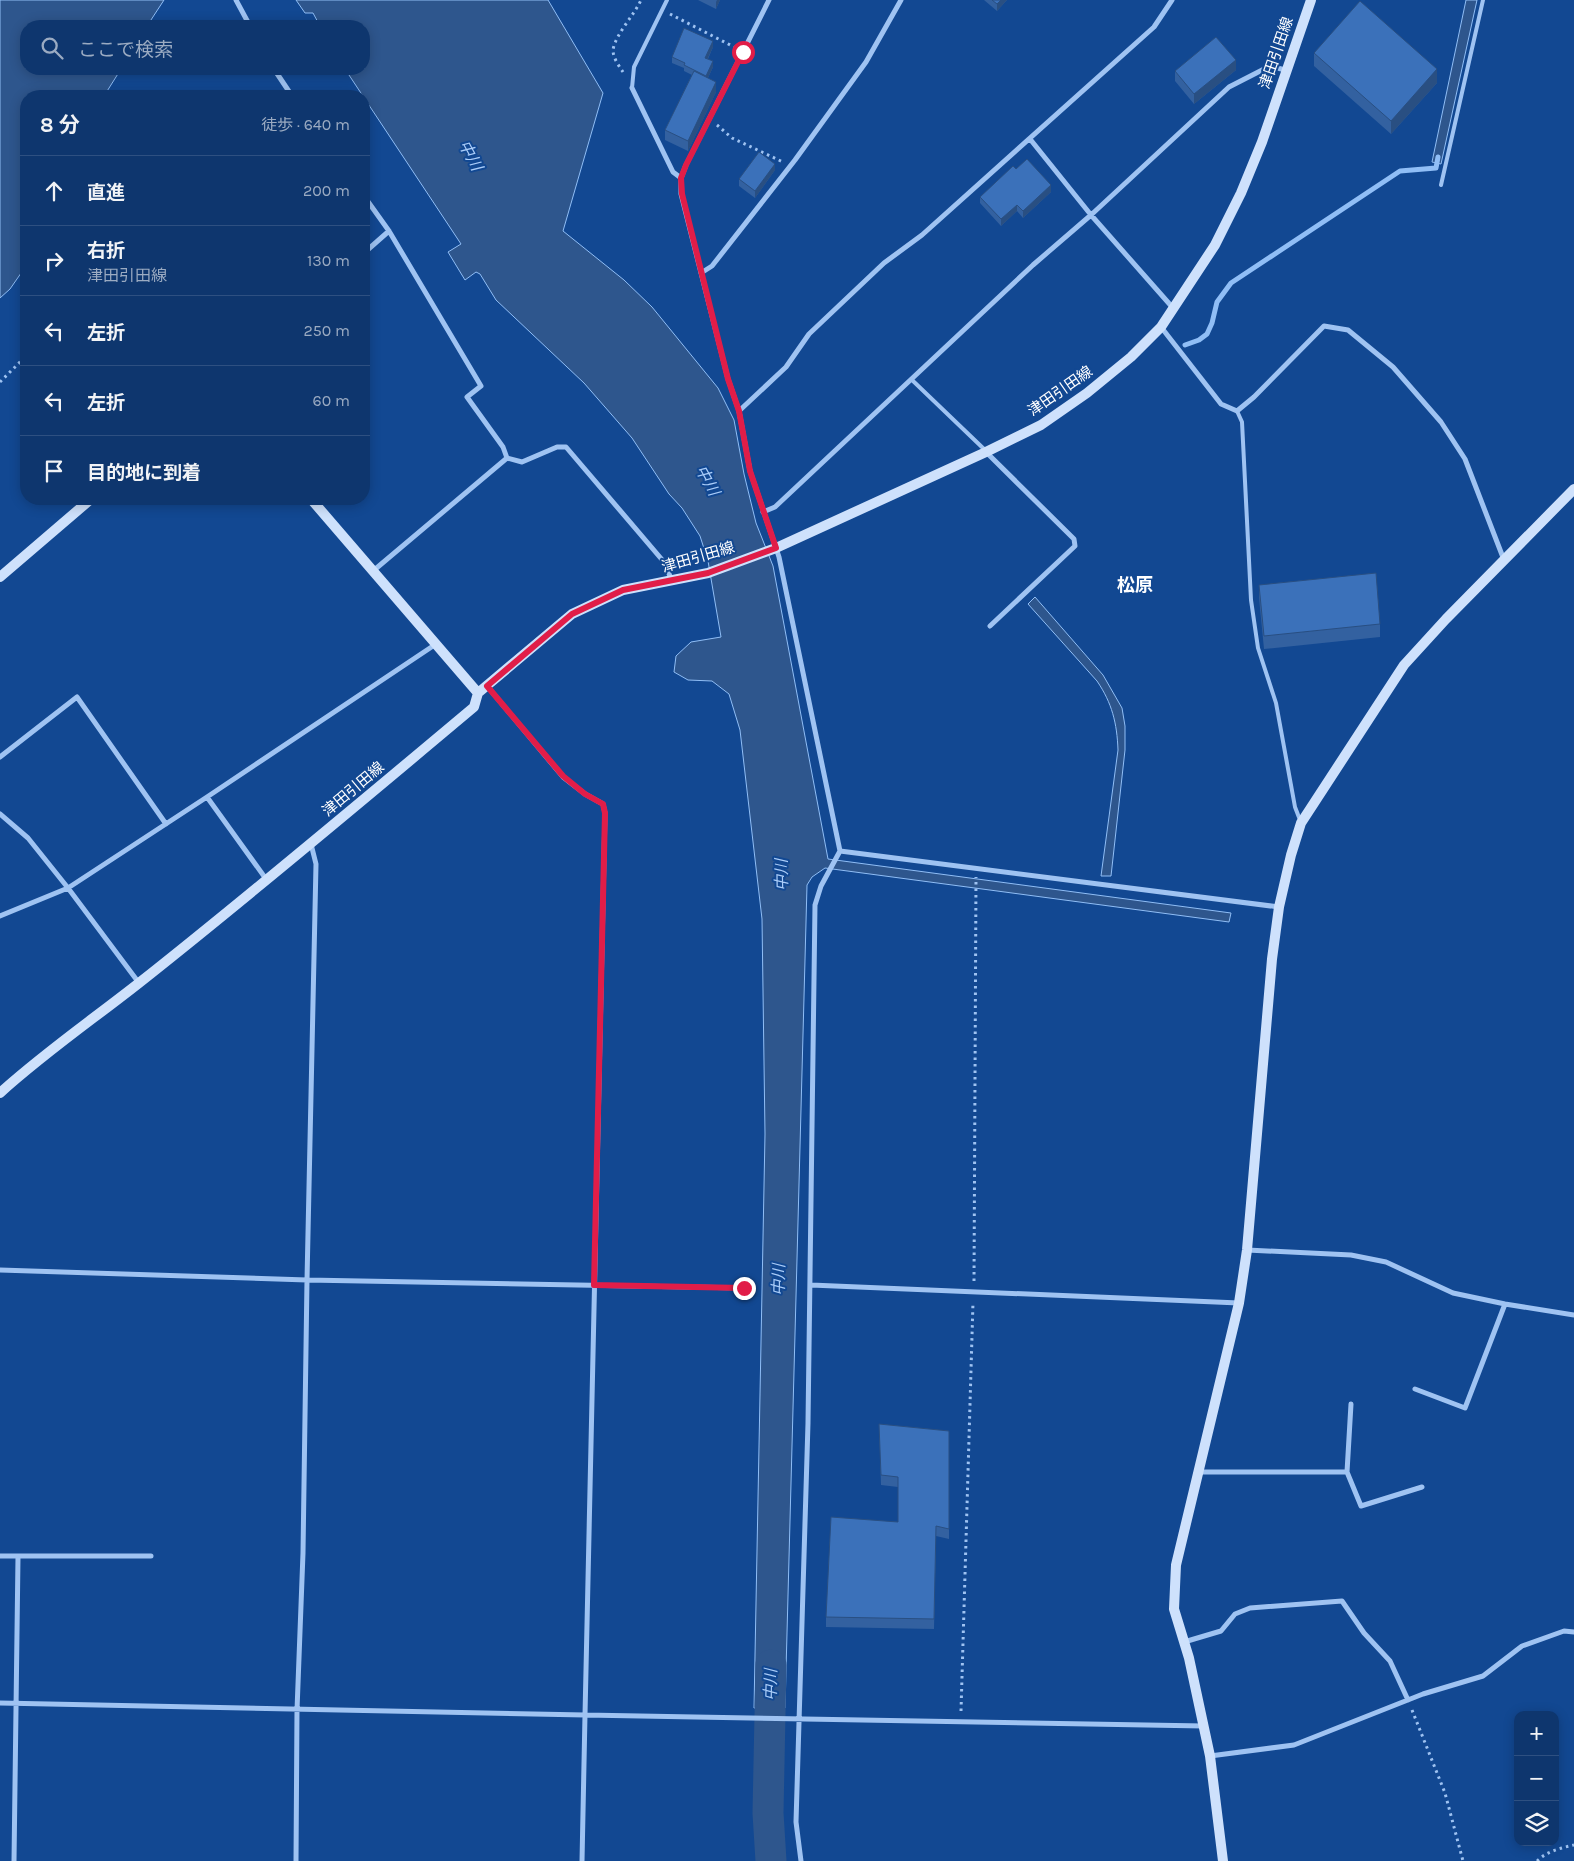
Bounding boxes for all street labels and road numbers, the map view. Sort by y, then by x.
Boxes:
street label: 津田引田線 [1255,15,1297,91]
street label: 津田引田線 [1024,362,1096,420]
street label: 津田引田線 [659,538,737,576]
street label: 津田引田線 [318,758,388,820]

